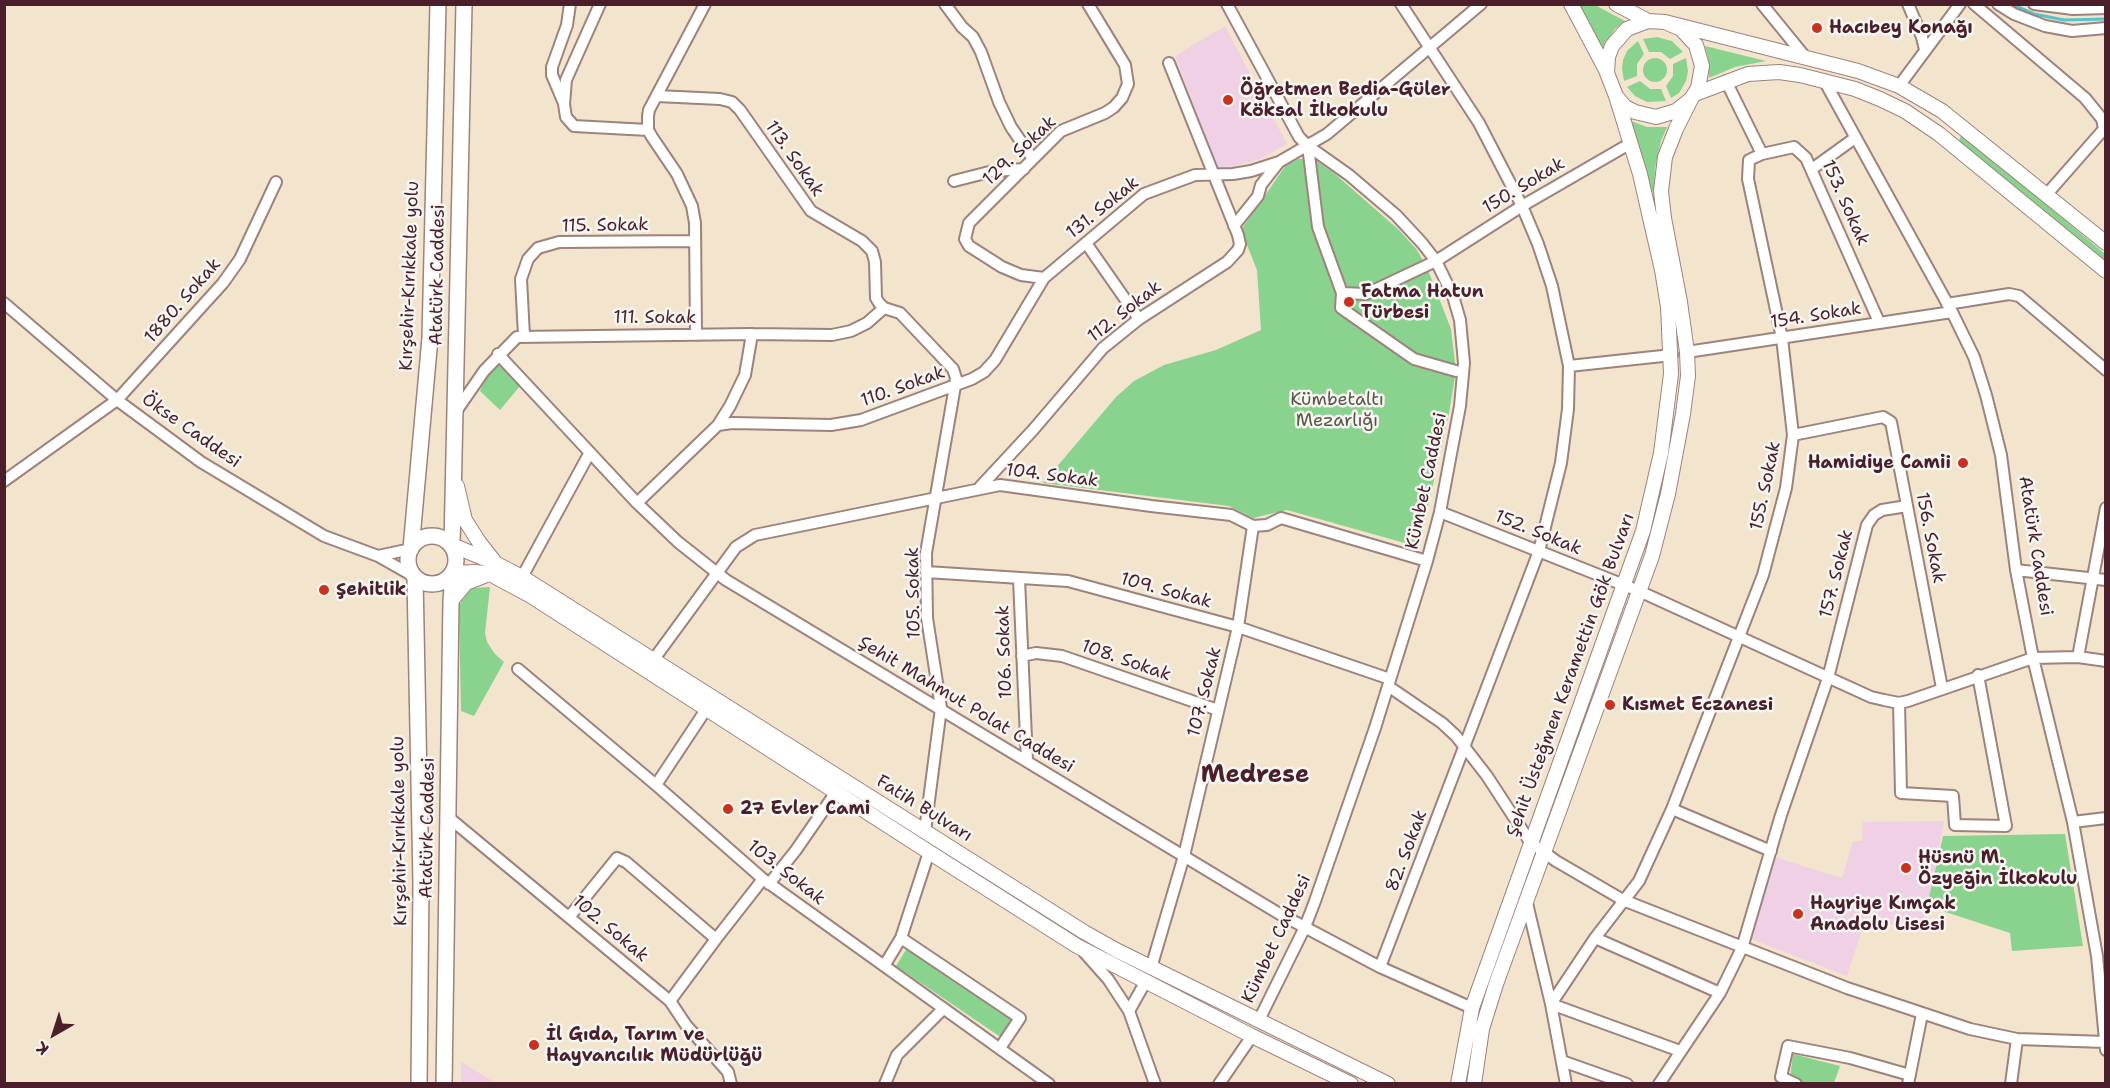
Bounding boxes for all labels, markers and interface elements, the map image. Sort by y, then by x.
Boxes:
place label: Hacıbey Konağı [1829,17,1973,39]
marker: Hacıbey Konağı [1810,21,1824,35]
place label: Öğretmen Bedia-Güler Köksal İlkokulu [1240,79,1451,122]
marker: Öğretmen Bedia-Güler Köksal İlkokulu [1221,93,1235,107]
street label: 129. Sokak [979,111,1061,191]
street label: 113. Sokak [760,117,828,201]
street label: 150. Sokak [1479,153,1569,219]
street label: 153. Sokak [1816,157,1874,249]
street label: 131. Sokak [1062,172,1144,244]
street label: Kırşehir-Kırıkkale yolu [396,181,424,371]
street label: Atatürk Caddesi [426,204,450,346]
street label: 115. Sokak [561,214,649,238]
street label: 1880. Sokak [140,254,226,348]
street label: 112. Sokak [1084,276,1166,348]
place label: Fatma Hatun Türbesi [1361,281,1484,324]
marker: Fatma Hatun Türbesi [1342,295,1356,309]
street label: 154. Sokak [1769,298,1863,334]
street label: 111. Sokak [614,307,696,329]
street label: 110. Sokak [858,362,948,412]
street label: Ökse Caddesi [137,389,245,473]
park label: Kümbetaltı Mezarlığı [1290,389,1384,432]
street label: Kümbet Caddesi [1402,411,1452,551]
street label: 155. Sokak [1746,440,1786,532]
place label: Hamidiye Camii [1808,452,1951,474]
marker: Hamidiye Camii [1956,456,1970,470]
street label: 104. Sokak [1005,460,1099,492]
street label: Atatürk Caddesi [2013,474,2057,618]
street label: 156. Sokak [1911,491,1949,585]
street label: 152. Sokak [1491,506,1585,560]
street label: Şehit Üsteğmen Keramettin Gök Bulvarı [1502,510,1640,840]
street label: 157. Sokak [1816,527,1858,621]
street label: 105. Sokak [902,547,926,639]
street label: 109. Sokak [1118,568,1214,614]
place label: Şehitlik [336,579,406,601]
marker: Şehitlik [317,583,331,597]
street label: 106. Sokak [993,605,1017,699]
street label: Şehit Mahmut Polat Caddesi [854,632,1078,778]
street label: 108. Sokak [1078,636,1174,686]
street label: 107. Sokak [1183,645,1227,739]
place label: Kısmet Eczanesi [1622,694,1773,716]
marker: Kısmet Eczanesi [1603,698,1617,712]
street label: Kırşehir-Kırıkkale yolu [388,736,412,926]
street label: Atatürk Caddesi [416,757,440,899]
district label: Medrese [1201,762,1309,790]
street label: Fatih Bulvarı [872,771,976,847]
place label: 27 Evler Cami [740,798,870,820]
marker: 27 Evler Cami [721,802,735,816]
street label: 82. Sokak [1382,807,1432,895]
street label: 103. Sokak [743,836,829,910]
place label: Hüsnü M. Özyeğin İlkokulu [1918,847,2077,890]
marker: Hüsnü M. Özyeğin İlkokulu [1899,861,1913,875]
street label: Kümbet Caddesi [1238,871,1316,1007]
street label: 102. Sokak [567,891,653,967]
place label: Hayriye Kımçak Anadolu Lisesi [1810,893,1956,936]
marker: Hayriye Kımçak Anadolu Lisesi [1791,907,1805,921]
north arrow [24,1004,84,1064]
place label: İl Gıda, Tarım ve Hayvancılık Müdürlüğü [546,1024,763,1066]
text: K [32,1037,53,1060]
marker: İl Gıda, Tarım ve Hayvancılık Müdürlüğü [527,1038,541,1052]

